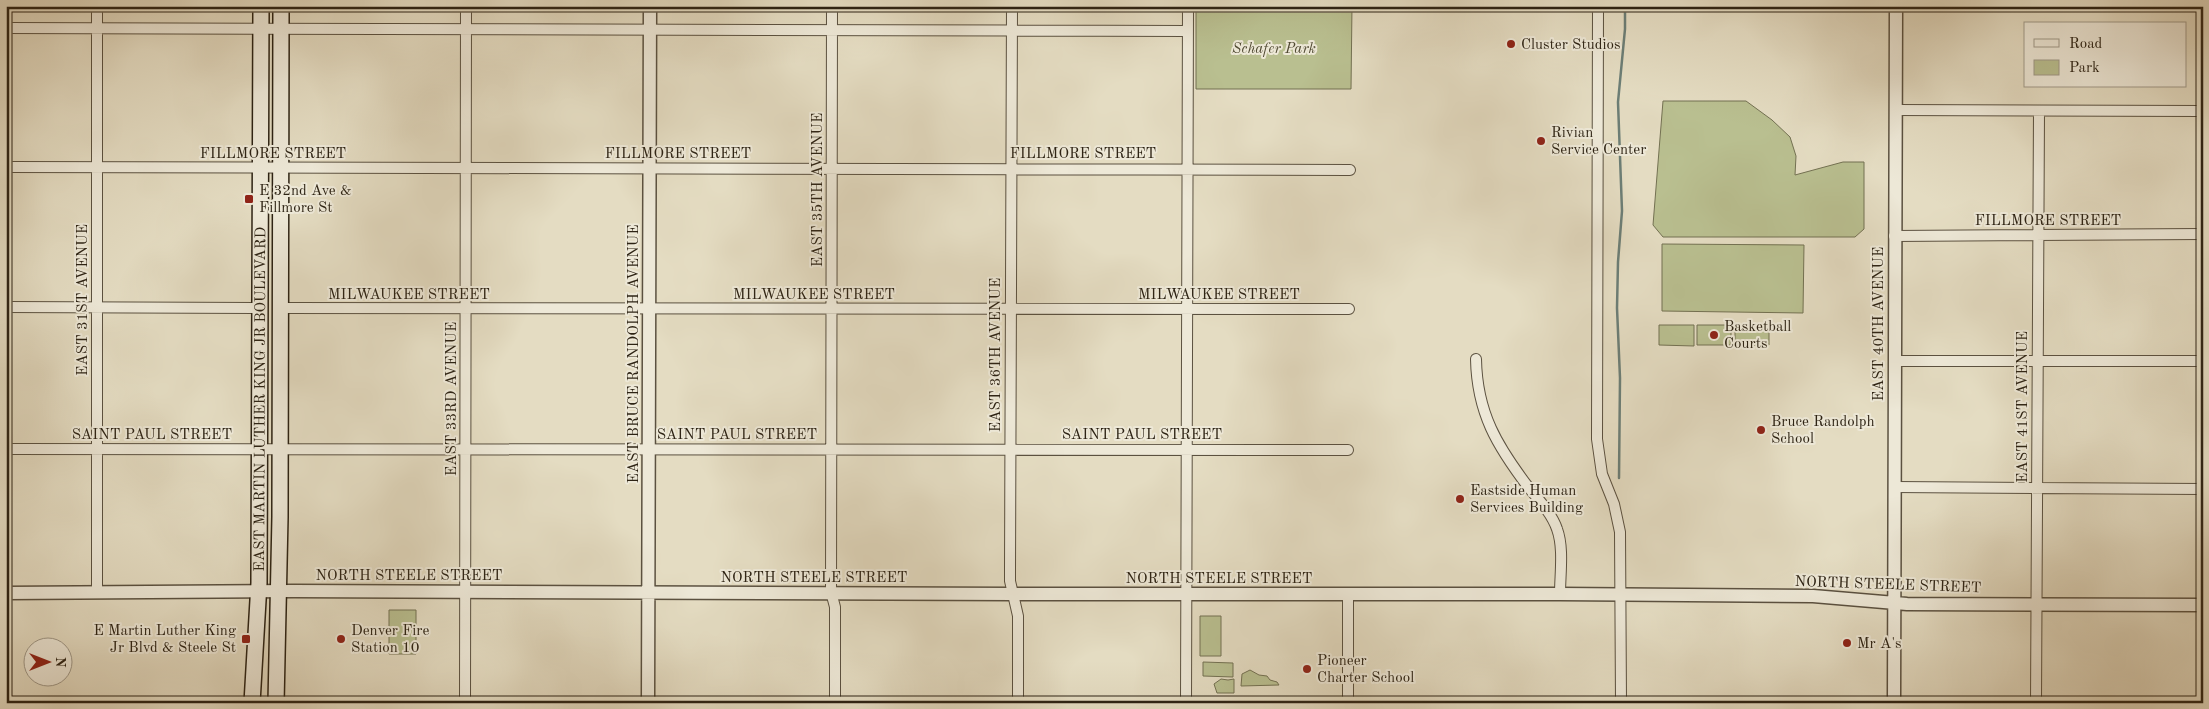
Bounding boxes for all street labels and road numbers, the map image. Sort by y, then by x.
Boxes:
street label: EAST 35TH AVENUE [811,113,826,267]
street label: FILLMORE STREET [200,147,346,162]
street label: FILLMORE STREET [605,147,751,162]
street label: FILLMORE STREET [1010,147,1156,162]
street label: FILLMORE STREET [1975,214,2121,229]
street label: EAST 31ST AVENUE [76,224,91,376]
street label: EAST BRUCE RANDOLPH AVENUE [627,224,642,484]
street label: EAST MARTIN LUTHER KING JR BOULEVARD [253,227,269,572]
street label: EAST 40TH AVENUE [1872,247,1887,401]
street label: EAST 36TH AVENUE [989,278,1004,432]
street label: MILWAUKEE STREET [328,288,490,303]
street label: MILWAUKEE STREET [733,288,895,303]
street label: MILWAUKEE STREET [1138,288,1300,303]
street label: EAST 33RD AVENUE [445,322,460,476]
street label: EAST 41ST AVENUE [2016,331,2031,483]
street label: SAINT PAUL STREET [72,428,232,443]
street label: SAINT PAUL STREET [657,428,817,443]
street label: SAINT PAUL STREET [1062,428,1222,443]
street label: NORTH STEELE STREET [316,569,503,584]
street label: NORTH STEELE STREET [721,571,908,586]
street label: NORTH STEELE STREET [1126,572,1313,587]
street label: NORTH STEELE STREET [1794,575,1982,596]

